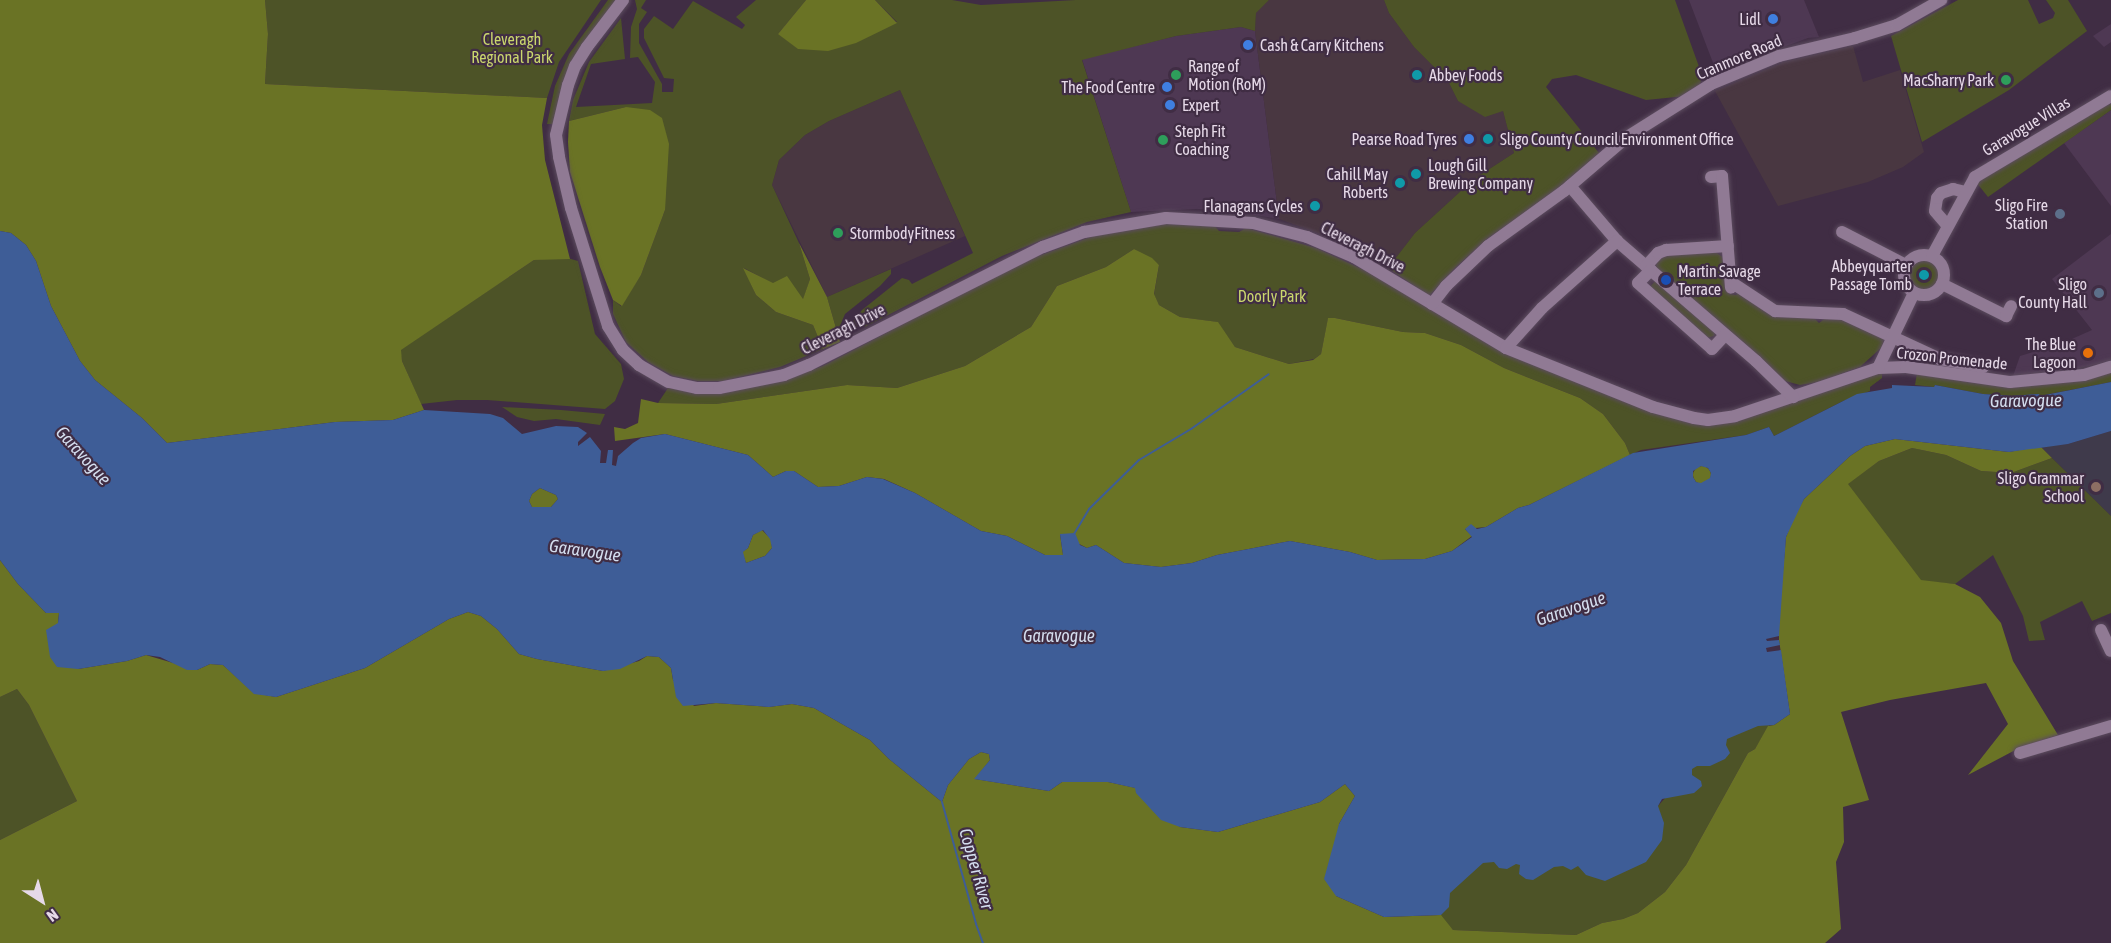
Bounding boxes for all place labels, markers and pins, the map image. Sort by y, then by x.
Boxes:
place label: Lidl [1739,9,1761,29]
marker: Lidl [1766,12,1780,26]
place label: Cash & Carry Kitchens [1260,35,1384,55]
marker: Cash & Carry Kitchens [1241,38,1255,52]
place label: Range of Motion (RoM) [1188,56,1266,94]
place label: Abbey Foods [1429,65,1502,85]
marker: Range of Motion (RoM) [1169,68,1183,82]
marker: Abbey Foods [1410,68,1424,82]
place label: MacSharry Park [1903,70,1994,90]
marker: MacSharry Park [1999,73,2013,87]
place label: The Food Centre [1061,77,1155,97]
marker: The Food Centre [1160,80,1174,94]
place label: Expert [1182,95,1219,115]
marker: Expert [1163,98,1177,112]
place label: Steph Fit Coaching [1175,121,1229,159]
place label: Pearse Road Tyres [1351,129,1457,149]
place label: Sligo County Council Environment Office [1500,129,1734,149]
marker: Pearse Road Tyres [1462,132,1476,146]
marker: Sligo County Council Environment Office [1481,132,1495,146]
marker: Steph Fit Coaching [1156,133,1170,147]
place label: Lough Gill Brewing Company [1428,155,1533,193]
place label: Cahill May Roberts [1326,164,1388,202]
marker: Lough Gill Brewing Company [1409,167,1423,181]
marker: Cahill May Roberts [1393,176,1407,190]
place label: Sligo Fire Station [1995,195,2048,233]
place label: Flanagans Cycles [1204,196,1303,216]
marker: Flanagans Cycles [1308,199,1322,213]
marker: Sligo Fire Station [2053,207,2067,221]
place label: StormbodyFitness [850,223,955,243]
marker: StormbodyFitness [831,226,845,240]
place label: Abbeyquarter Passage Tomb [1830,256,1912,294]
place label: Martin Savage Terrace [1678,261,1761,299]
marker: Abbeyquarter Passage Tomb [1917,268,1931,282]
marker: Martin Savage Terrace [1659,273,1673,287]
place label: Sligo County Hall [2018,274,2087,312]
marker: Sligo County Hall [2092,286,2106,300]
place label: The Blue Lagoon [2025,334,2076,372]
marker: The Blue Lagoon [2081,346,2095,360]
place label: Sligo Grammar School [1998,468,2084,506]
marker: Sligo Grammar School [2089,480,2103,494]

